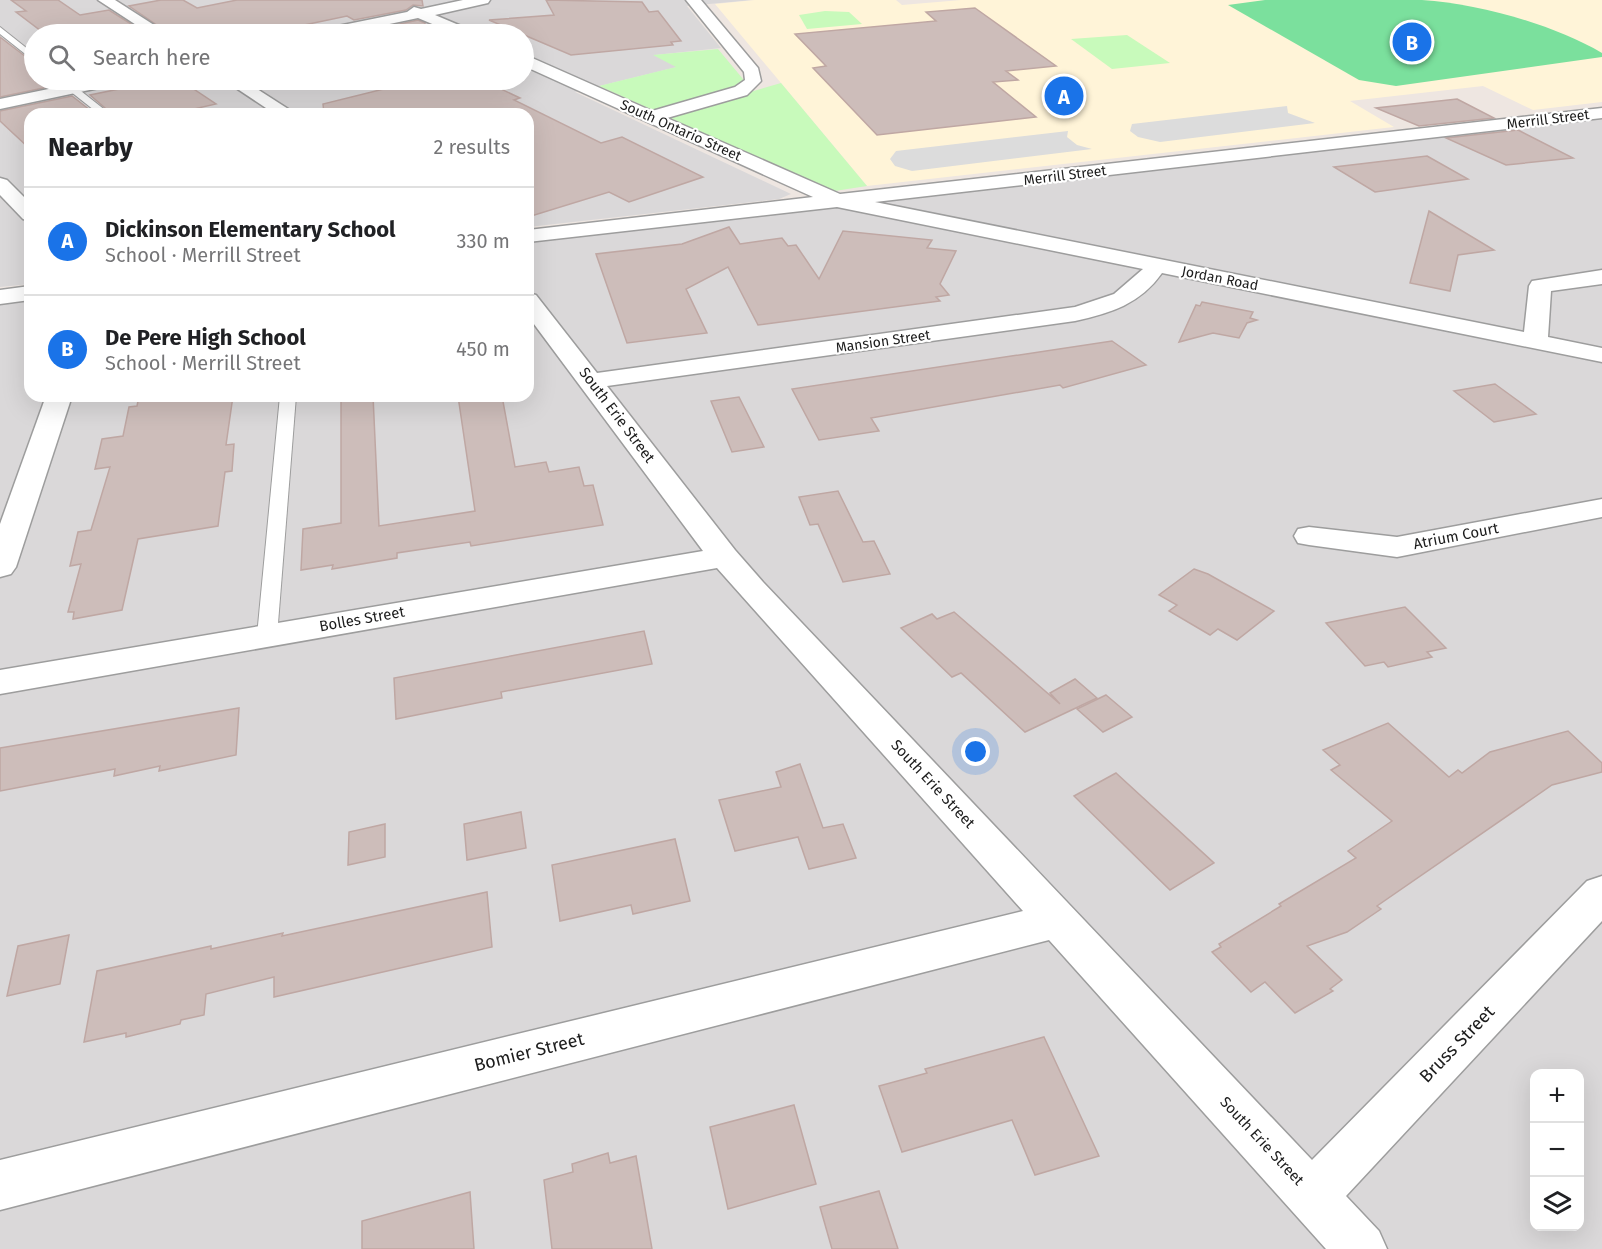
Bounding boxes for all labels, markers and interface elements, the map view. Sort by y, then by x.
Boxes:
pin: B [1392,20,1432,64]
search box [24,24,534,90]
icon: search [45,41,78,74]
text: Search here [93,44,211,71]
pin: A [1044,74,1084,118]
street label: South Ontario Street [618,96,745,165]
street label: Merrill Street [1506,106,1591,133]
text: Nearby [48,132,133,163]
text: 2 results [433,135,510,159]
street label: Merrill Street [1023,162,1108,189]
text: Dickinson Elementary School [105,216,396,243]
text: A [62,229,73,253]
text: 330 m [456,229,510,253]
text: School · Merrill Street [105,243,301,267]
street label: Jordan Road [1180,263,1260,294]
text: De Pere High School [105,324,306,351]
street label: Mansion Street [835,326,932,357]
text: B [61,337,74,361]
text: 450 m [456,337,510,361]
text: School · Merrill Street [105,351,301,375]
street label: South Erie Street [575,364,659,467]
street label: Atrium Court [1412,519,1501,553]
street label: Bolles Street [318,603,407,635]
street label: South Erie Street [887,736,979,832]
your location [961,737,990,766]
street label: Bruss Street [1415,1001,1500,1087]
street label: Bomier Street [472,1028,587,1076]
map controls [1530,1069,1584,1231]
button: + [1530,1069,1584,1123]
street label: South Erie Street [1216,1093,1308,1189]
button: − [1530,1123,1584,1177]
button: layers [1530,1177,1584,1231]

